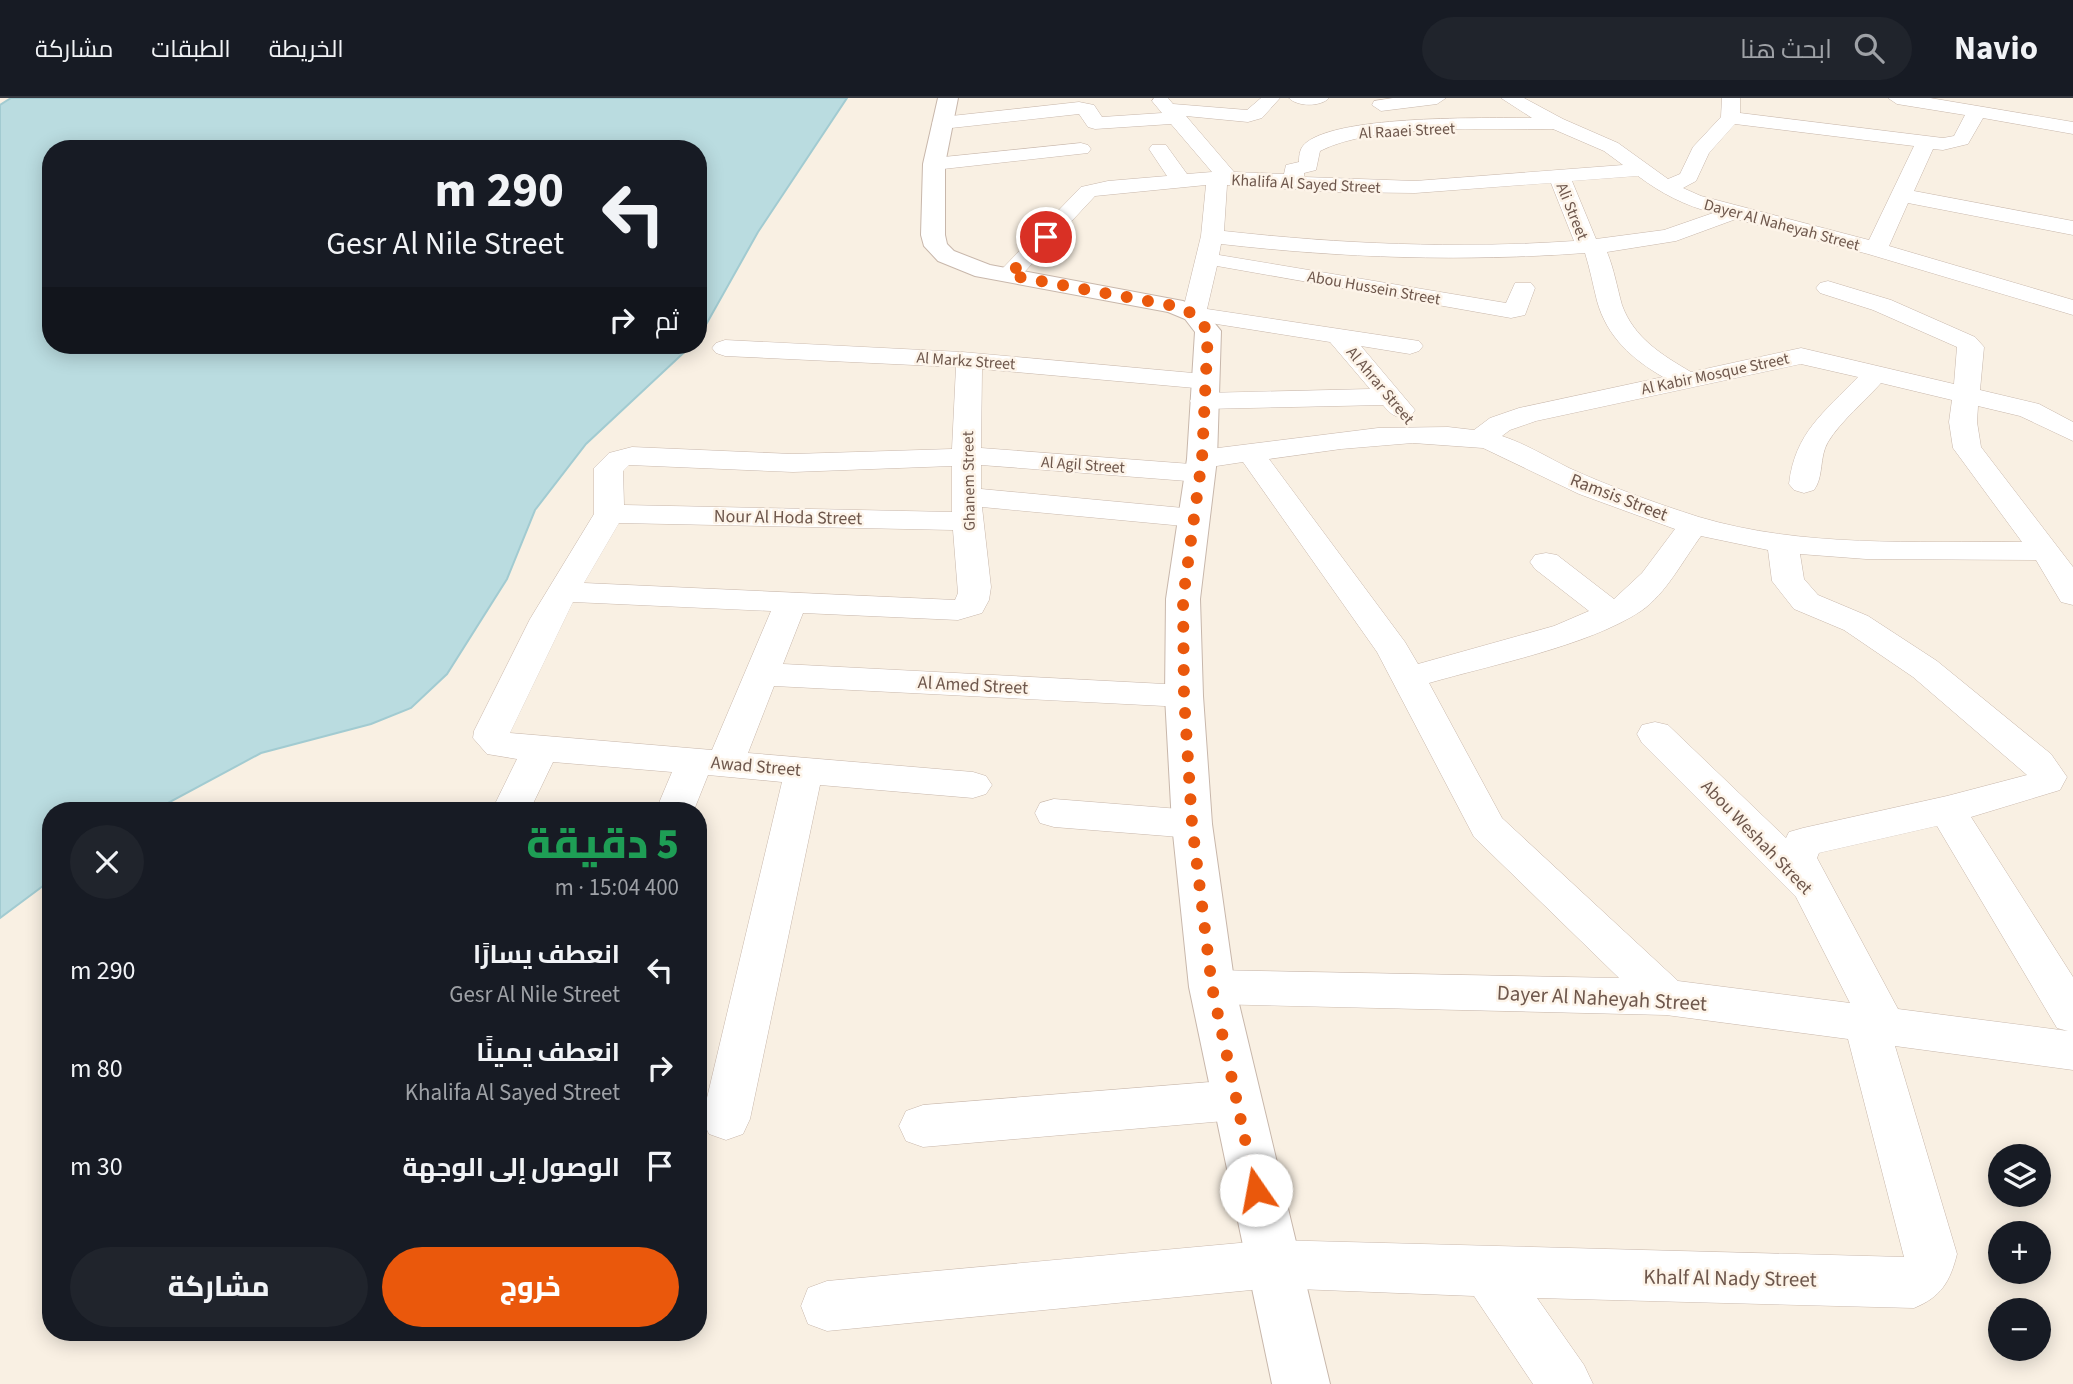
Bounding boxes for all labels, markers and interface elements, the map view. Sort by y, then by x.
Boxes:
search box [1422,17,1912,80]
text: Navio [1954,25,2038,72]
icon: search [1850,29,1888,67]
text: ابحث هنا [1740,31,1832,68]
text: مشاركة [35,32,113,67]
text: الطبقات [151,32,231,67]
text: الخريطة [269,32,344,67]
street label: Al Raaei Street [1358,117,1456,145]
text: 290 m [435,156,564,226]
icon: left [588,168,679,259]
street label: Khalifa Al Sayed Street [1231,169,1382,199]
street label: Ali Street [1551,179,1594,244]
street label: Dayer Al Naheyah Street [1701,194,1863,256]
pin [1016,207,1076,267]
icon: arrive [1027,218,1065,256]
text: Gesr Al Nile Street [326,221,564,267]
street label: Abou Hussein Street [1306,265,1443,311]
icon: right [603,301,641,339]
text: ثم [655,303,679,340]
street label: Al Ahrar Street [1341,342,1420,430]
street label: Al Markz Street [916,347,1017,375]
street label: Al Kabir Mosque Street [1639,347,1792,400]
street label: Ghanem Street [957,430,981,531]
street label: Al Agil Street [1040,451,1126,479]
street label: Ramsis Street [1567,467,1671,527]
street label: Nour Al Hoda Street [714,504,862,531]
street label: Al Amed Street [917,670,1029,701]
street label: Awad Street [710,750,802,783]
street label: Abou Weshah Street [1695,774,1818,900]
text: 5 دقيقة [526,815,679,875]
button: close [70,825,144,899]
text: 400 m · 15:04 [555,871,679,904]
text: انعطف يسارًا [473,936,620,973]
icon: left [641,951,679,989]
text: 290 m [70,952,136,989]
text: Gesr Al Nile Street [449,978,620,1011]
street label: Dayer Al Naheyah Street [1496,978,1708,1018]
text: انعطف يمينًا [476,1034,620,1071]
icon: right [641,1049,679,1087]
text: 80 m [70,1050,123,1087]
text: Khalifa Al Sayed Street [405,1076,620,1109]
map controls [1988,1144,2051,1361]
button: layers [1988,1144,2051,1207]
icon: arrive [641,1147,679,1185]
text: 30 m [70,1148,123,1185]
text: الوصول إلى الوجهة [402,1149,620,1186]
position arrow [1219,1153,1293,1227]
button: + [1988,1221,2051,1284]
button: مشاركة [70,1247,368,1327]
button: خروج [382,1247,679,1327]
street label: Khalf Al Nady Street [1643,1261,1817,1295]
button: − [1988,1298,2051,1361]

